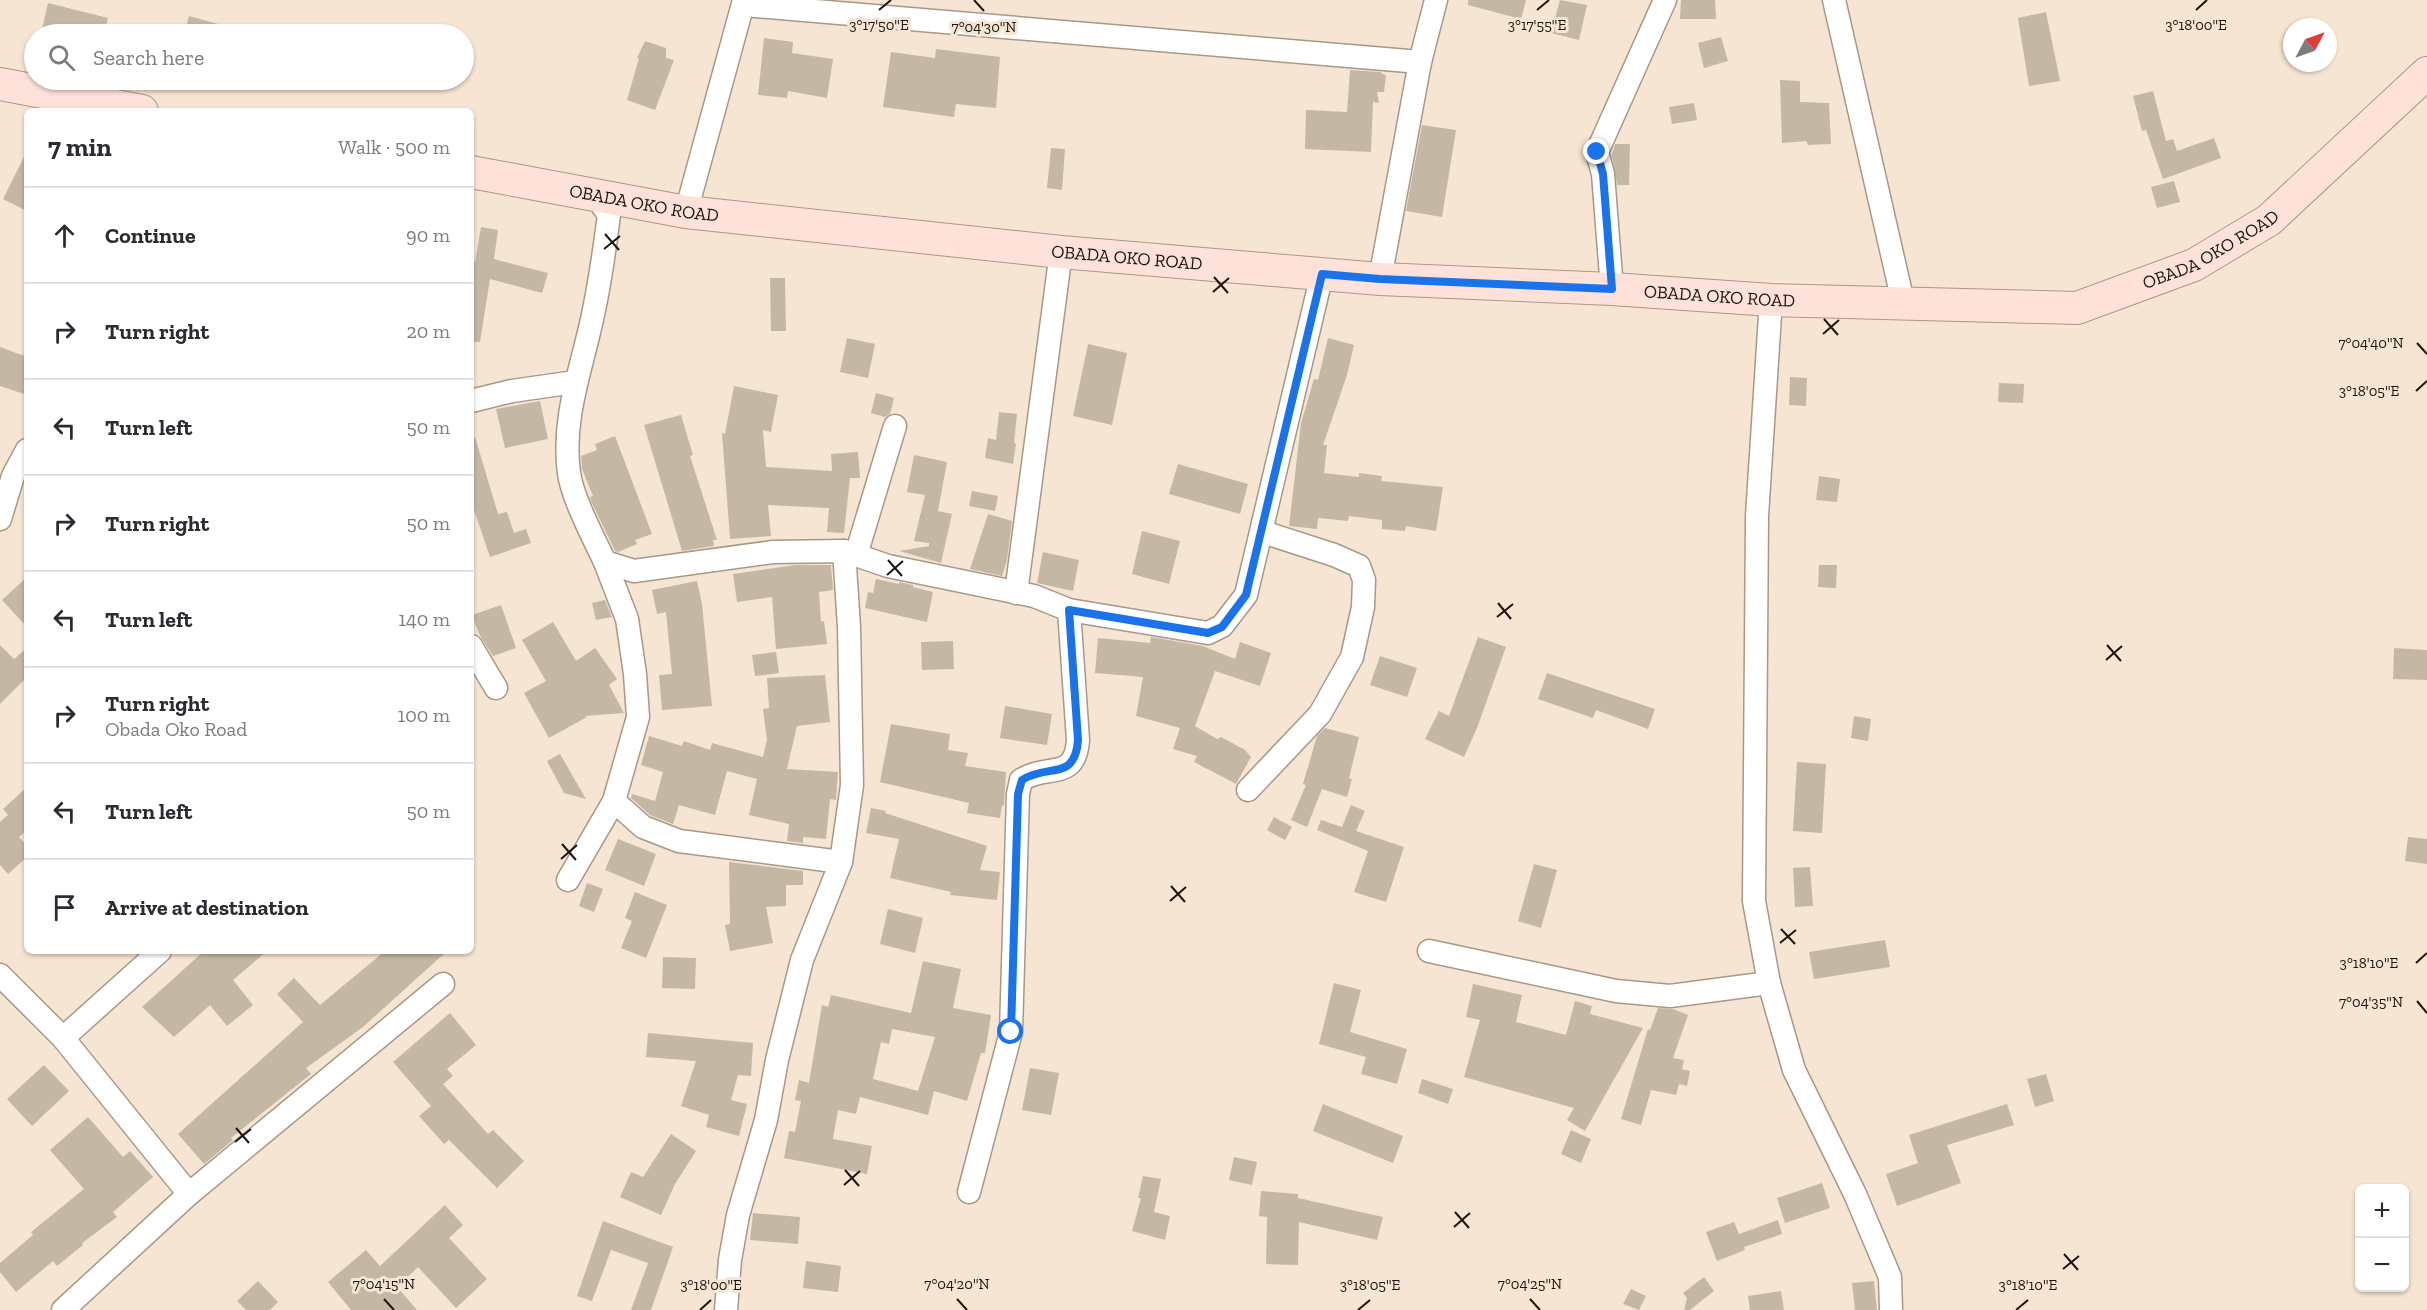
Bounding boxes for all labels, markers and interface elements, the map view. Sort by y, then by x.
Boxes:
text: 3°17'50"E [849,16,909,34]
text: 3°17'55"E [1508,16,1566,34]
text: 3°18'00"E [2165,16,2227,34]
text: 7°04'30"N [952,18,1016,36]
north arrow [2283,18,2337,72]
search box [24,24,474,90]
icon: search [45,41,78,74]
text: Search here [93,44,204,71]
text: 7 min [48,131,112,163]
text: Walk · 500 m [338,135,450,159]
route end [1583,138,1609,164]
street label: OBADA OKO ROAD [568,180,720,226]
street label: OBADA OKO ROAD [2139,205,2284,294]
icon: ahead [48,219,81,252]
text: Continue [105,222,196,249]
text: 90 m [406,223,450,247]
street label: OBADA OKO ROAD [1050,240,1203,275]
street label: OBADA OKO ROAD [1643,280,1795,312]
icon: right [48,315,81,348]
text: Turn right [105,318,209,345]
text: 20 m [406,319,450,343]
text: 7°04'40"N [2338,334,2404,352]
text: 3°18'05"E [2339,382,2400,400]
icon: left [48,411,81,444]
text: Turn left [105,414,192,441]
text: 50 m [406,415,450,439]
icon: right [48,507,81,540]
text: Turn right [105,510,209,537]
text: 50 m [406,511,450,535]
icon: left [48,603,81,636]
text: Turn left [105,606,192,633]
text: 140 m [398,607,450,631]
text: Turn right [105,690,209,717]
icon: right [48,699,81,732]
text: 100 m [397,703,450,727]
text: Obada Oko Road [105,717,247,741]
icon: left [48,795,81,828]
text: Turn left [105,798,192,825]
text: 50 m [406,799,450,823]
icon: arrive [48,891,81,924]
text: Arrive at destination [105,894,308,921]
text: 3°18'10"E [2340,954,2399,972]
text: 7°04'35"N [2339,993,2403,1011]
route start [997,1018,1023,1044]
map controls [2355,1184,2409,1292]
button: + [2355,1184,2409,1238]
button: − [2355,1238,2409,1292]
text: 7°04'15"N [353,1275,415,1293]
text: 7°04'20"N [924,1275,990,1293]
text: 7°04'25"N [1498,1275,1562,1293]
text: 3°18'00"E [680,1276,742,1294]
text: 3°18'05"E [1340,1276,1401,1294]
text: 3°18'10"E [1999,1276,2058,1294]

